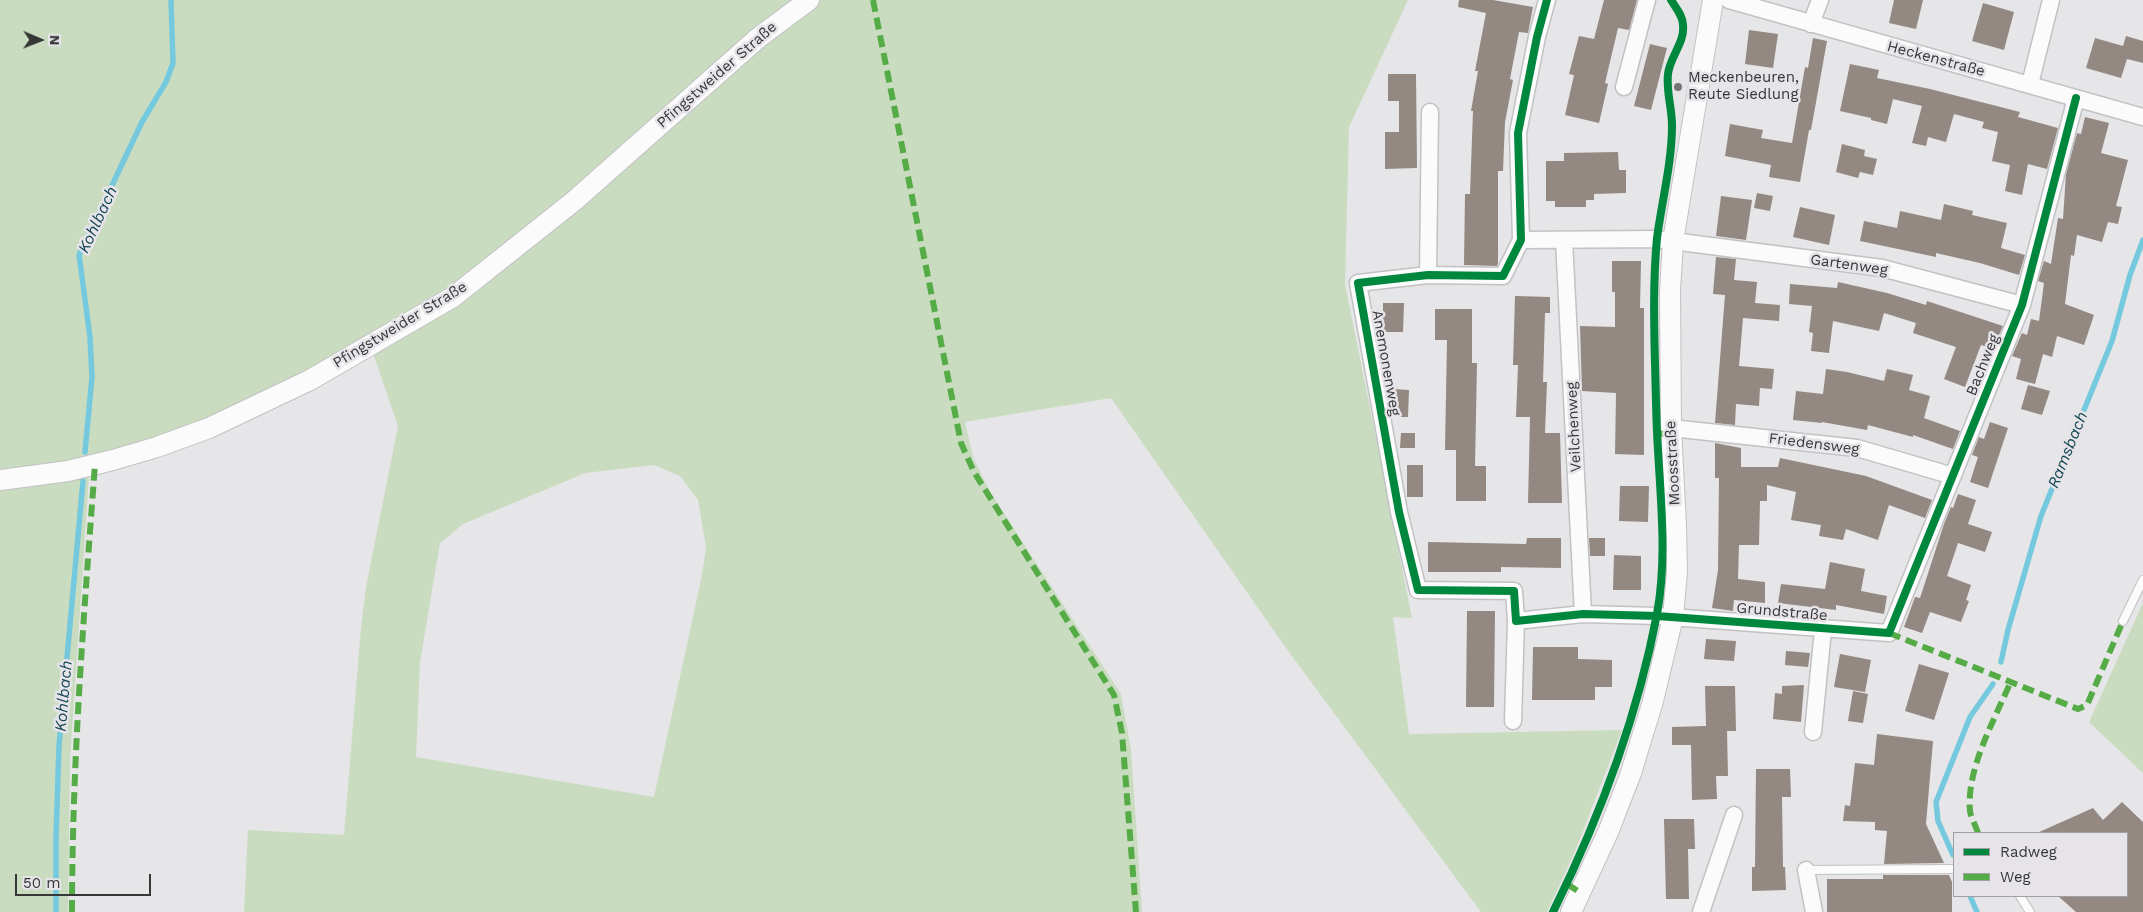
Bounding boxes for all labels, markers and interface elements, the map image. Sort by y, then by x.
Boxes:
north arrow [15,15,65,65]
street label: Pfingstweider Straße [653,18,781,132]
text: N [47,35,63,46]
street label: Heckenstraße [1885,37,1987,81]
place label: Meckenbeuren, Reute Siedlung [1688,69,1799,104]
marker: Meckenbeuren, Reute Siedlung [1672,81,1684,93]
water label: Kohlbach [74,184,122,256]
street label: Gartenweg [1809,251,1889,279]
street label: Pfingstweider Straße [330,278,470,372]
street label: Anemonenweg [1368,309,1404,417]
street label: Bachweg [1963,332,2003,398]
street label: Veilchenweg [1563,381,1585,473]
water label: Ramsbach [2044,409,2092,491]
street label: Moosstraße [1662,420,1684,506]
street label: Friedensweg [1768,430,1860,458]
street label: Grundstraße [1736,599,1828,625]
water label: Kohlbach [51,660,77,732]
legend [1953,832,2128,897]
text: Radweg [2000,843,2057,861]
scale bar [18,864,154,896]
text: Weg [2000,868,2031,886]
text: 50 m [23,874,60,892]

